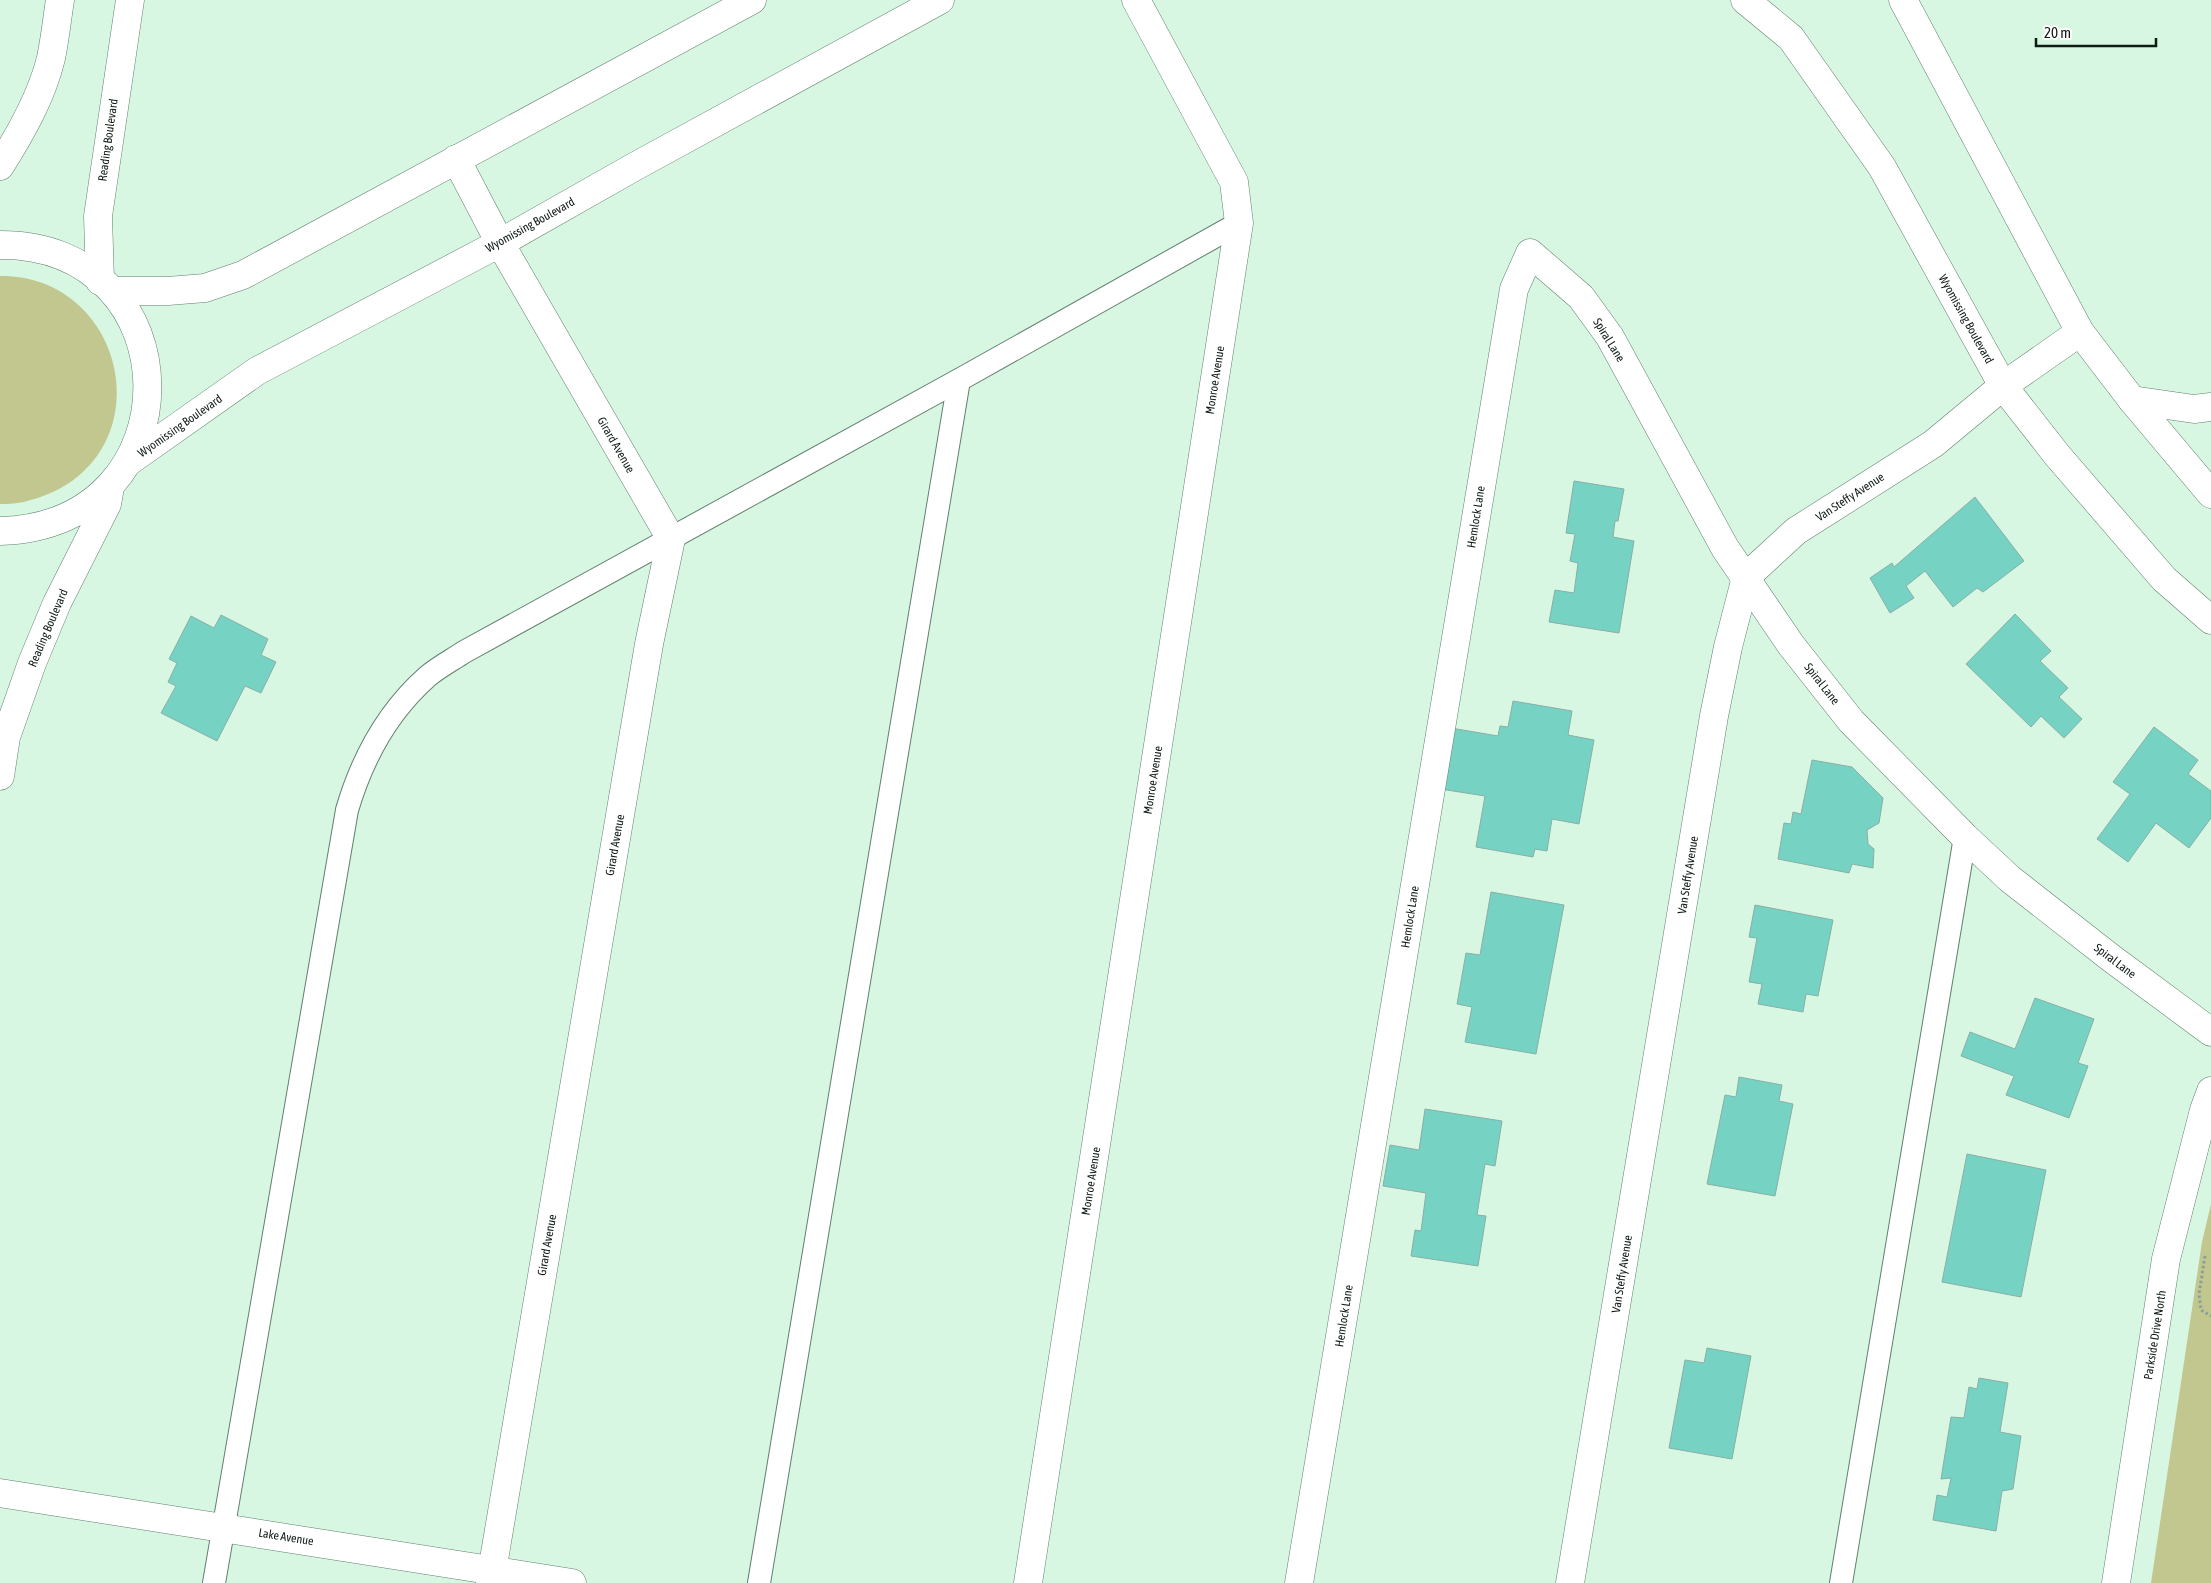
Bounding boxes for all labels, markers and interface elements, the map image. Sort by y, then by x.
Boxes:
scale bar [2036,15,2156,47]
text: 20 m [2044,24,2071,41]
street label: Reading Boulevard [95,98,121,182]
street label: Wyomissing Boulevard [483,195,577,255]
street label: Wyomissing Boulevard [1936,272,1996,366]
street label: Spiral Lane [1590,316,1628,364]
street label: Monroe Avenue [1203,345,1227,415]
street label: Wyomissing Boulevard [135,392,225,460]
street label: Girard Avenue [594,415,638,475]
street label: Van Steffy Avenue [1813,470,1887,524]
street label: Hemlock Lane [1464,485,1488,549]
street label: Reading Boulevard [25,587,71,669]
street label: Spiral Lane [1801,661,1843,707]
street label: Monroe Avenue [1141,745,1165,815]
street label: Girard Avenue [603,813,627,877]
street label: Van Steffy Avenue [1675,835,1701,915]
street label: Hemlock Lane [1398,885,1422,949]
street label: Spiral Lane [2091,941,2139,981]
street label: Monroe Avenue [1079,1146,1103,1216]
street label: Girard Avenue [535,1213,559,1277]
street label: Van Steffy Avenue [1609,1234,1635,1314]
street label: Hemlock Lane [1332,1284,1356,1348]
street label: Parkside Drive North [2141,1289,2169,1381]
street label: Lake Avenue [257,1526,315,1548]

